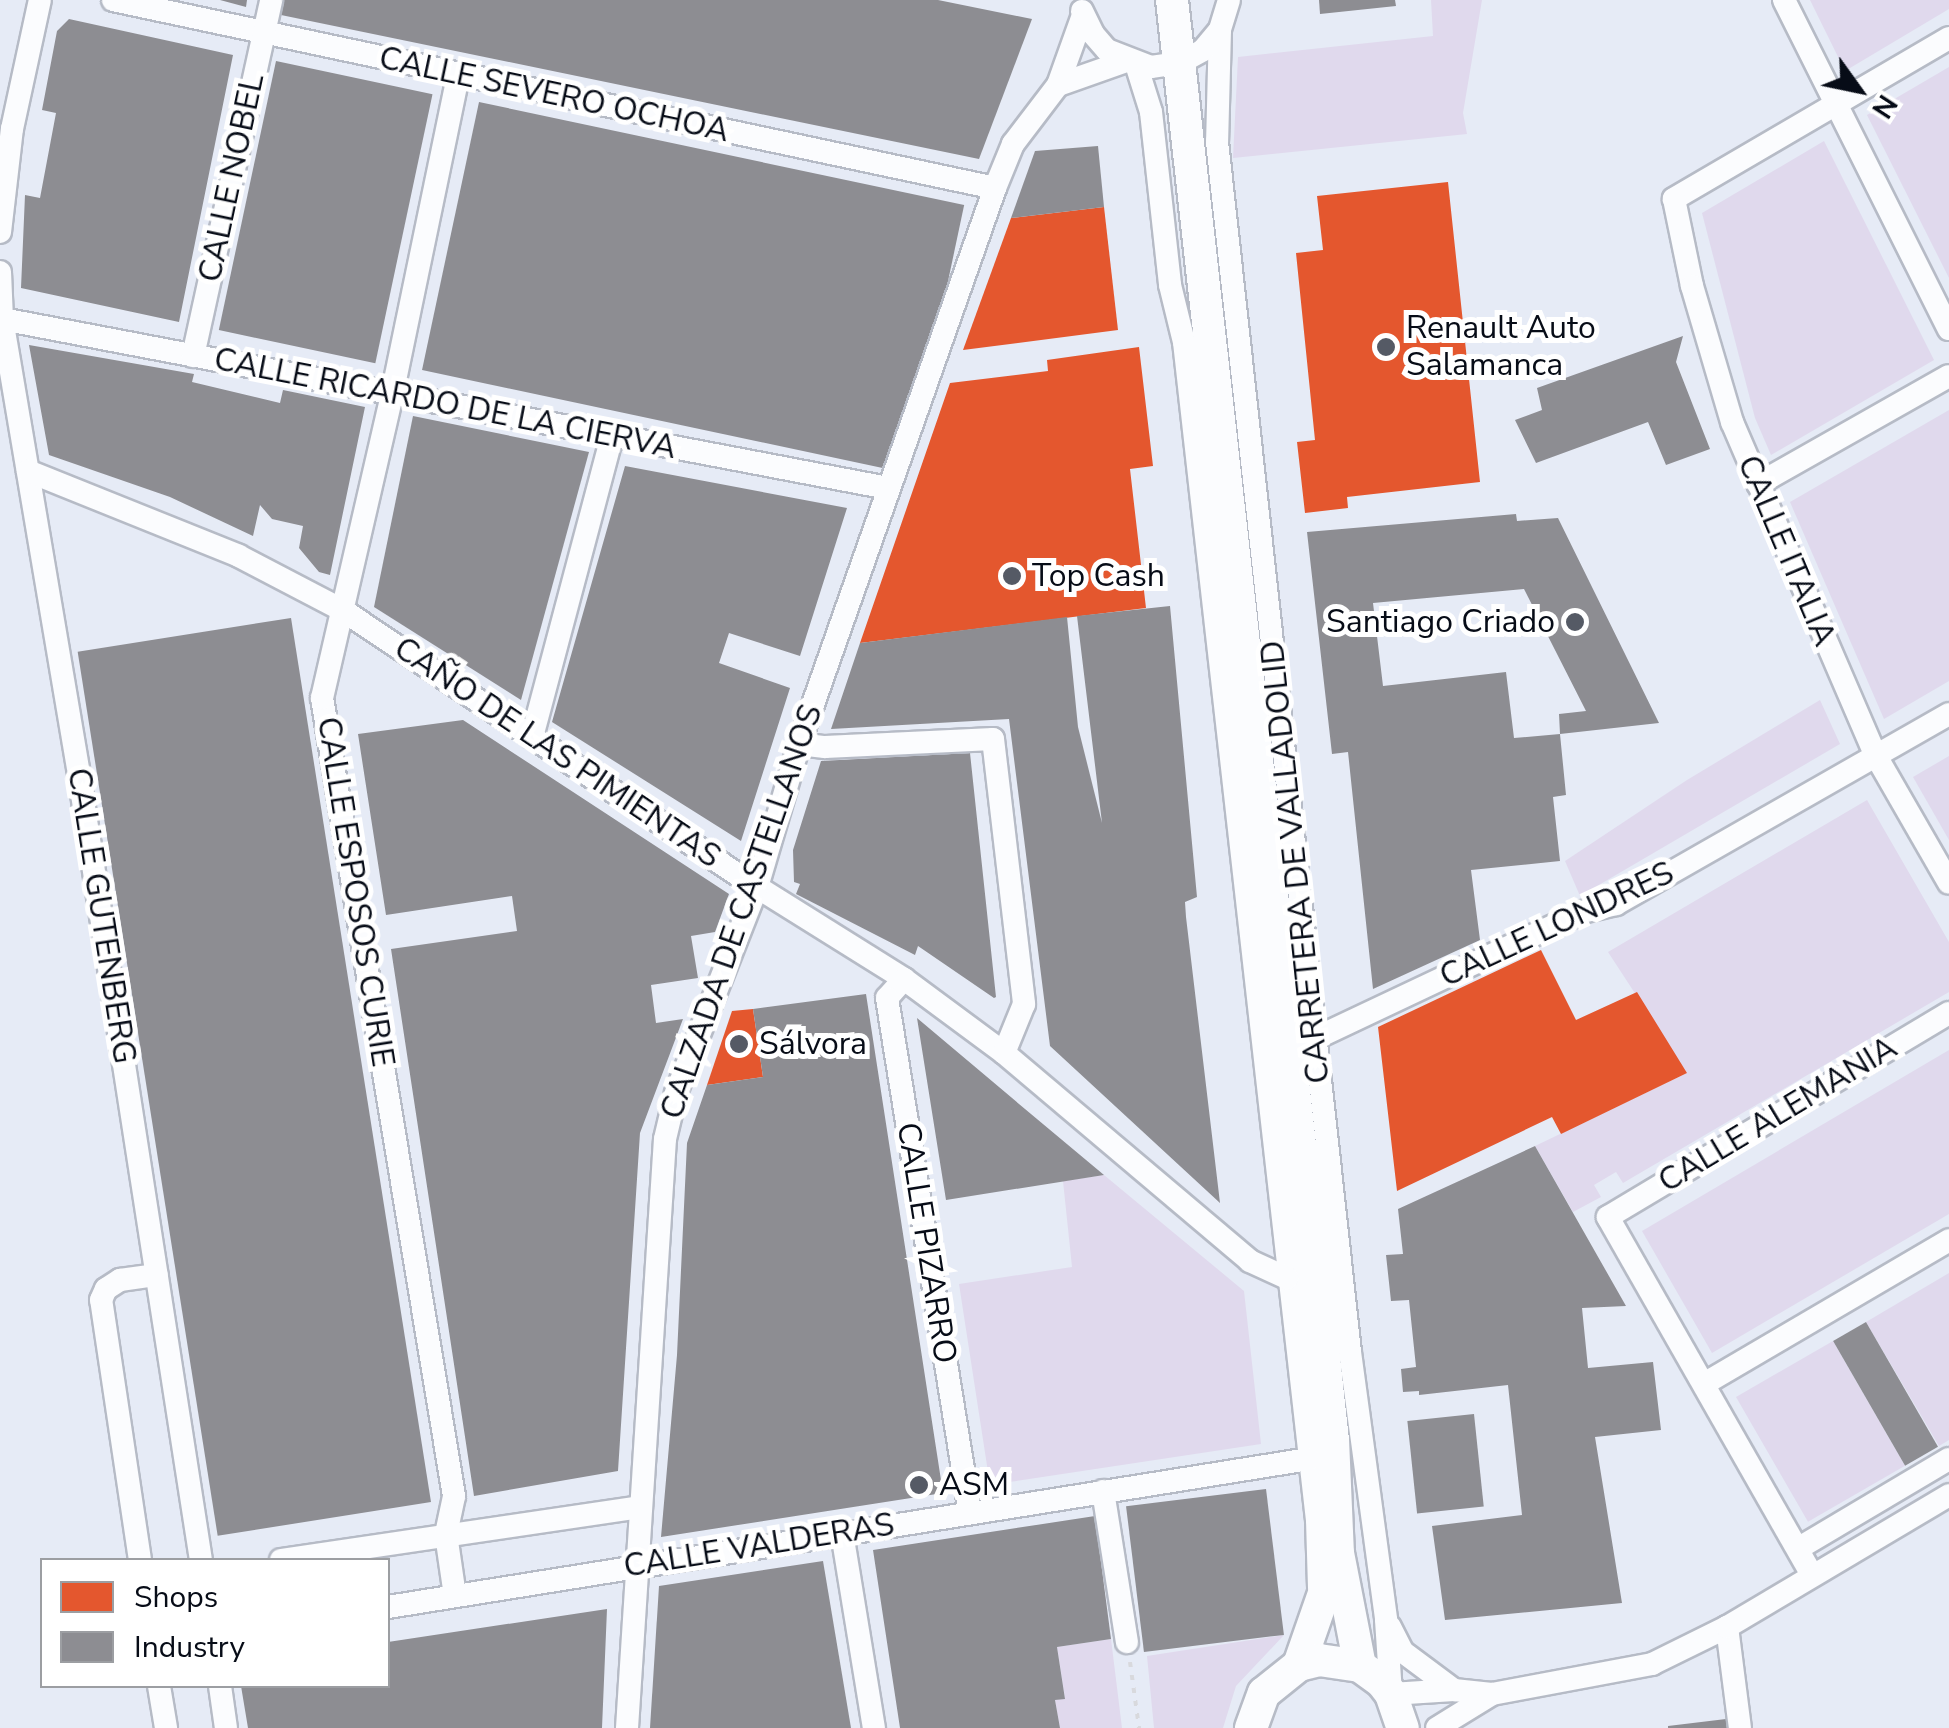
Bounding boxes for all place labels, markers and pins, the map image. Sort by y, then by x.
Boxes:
place label: Renault Auto Salamanca [1406,310,1596,385]
marker: Renault Auto Salamanca [1375,336,1397,358]
place label: Top Cash [1032,557,1165,595]
marker: Top Cash [1001,565,1023,587]
place label: Santiago Criado [1326,603,1555,641]
marker: Santiago Criado [1564,611,1586,633]
place label: Sálvora [759,1025,867,1063]
marker: Sálvora [728,1033,750,1055]
place label: ASM [939,1466,1009,1504]
marker: ASM [908,1474,930,1496]

